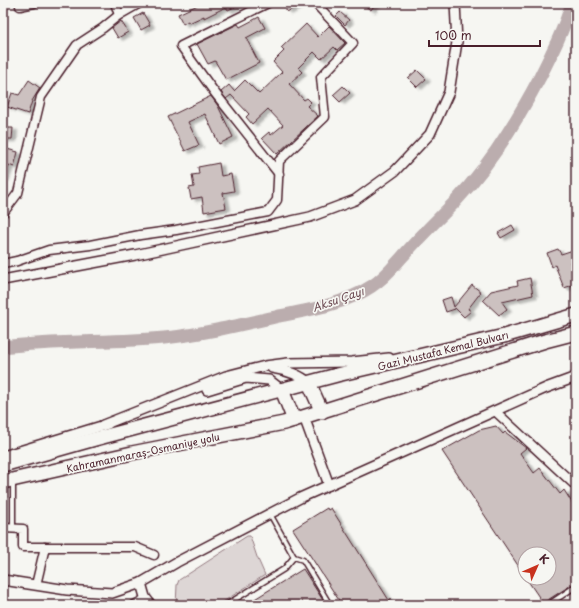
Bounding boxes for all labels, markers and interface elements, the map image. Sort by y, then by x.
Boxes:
scale bar [429,22,540,48]
text: 100 m [435,26,472,44]
water label: Aksu Çayı [310,282,367,316]
street label: Gazi Mustafa Kemal Bulvarı [376,326,510,374]
street label: Kahramanmaraş-Osmaniye yolu [65,428,221,477]
north arrow [517,546,557,586]
text: K [536,550,553,567]

